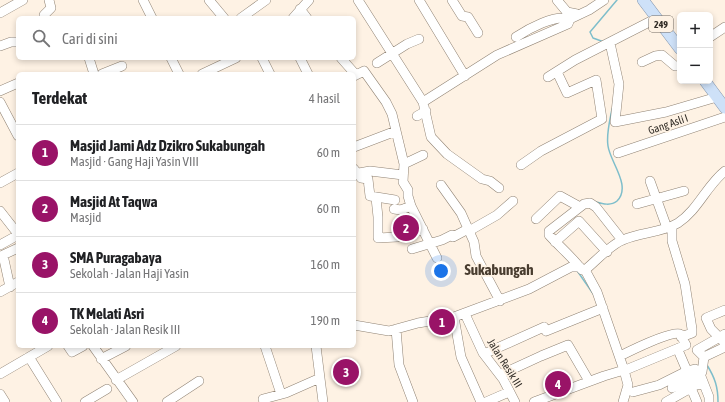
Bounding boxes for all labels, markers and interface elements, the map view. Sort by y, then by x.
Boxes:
map controls [677,12,713,84]
button: + [677,12,713,48]
search box [16,16,356,60]
road number: 249 [649,16,673,32]
icon: search [30,27,52,49]
text: Cari di sini [62,30,118,47]
button: − [677,48,713,84]
text: Terdekat [32,88,87,108]
text: 4 hasil [309,91,340,106]
street label: Gang Asli I [646,112,690,136]
text: Masjid Jami Adz Dzikro Sukabungah [70,137,265,154]
text: 1 [42,145,48,160]
text: 60 m [317,145,340,160]
text: Masjid · Gang Haji Yasin VIII [70,154,199,169]
text: Masjid At Taqwa [70,193,158,210]
text: 2 [42,201,48,216]
text: 60 m [317,201,340,216]
text: Masjid [70,210,102,225]
pin: 2 [393,213,419,243]
text: SMA Puragabaya [70,249,162,266]
text: 3 [42,257,48,272]
text: 160 m [311,257,340,272]
your location [431,261,451,281]
district label: Sukabungah [464,261,534,278]
text: Sekolah · Jalan Haji Yasin [70,266,189,281]
text: TK Melati Asri [70,305,144,322]
pin: 1 [429,307,455,337]
text: 4 [42,313,48,328]
text: 190 m [311,313,340,328]
text: Sekolah · Jalan Resik III [70,322,180,337]
street label: Jalan Resik III [485,336,525,390]
pin: 3 [333,357,359,387]
pin: 4 [545,369,571,399]

